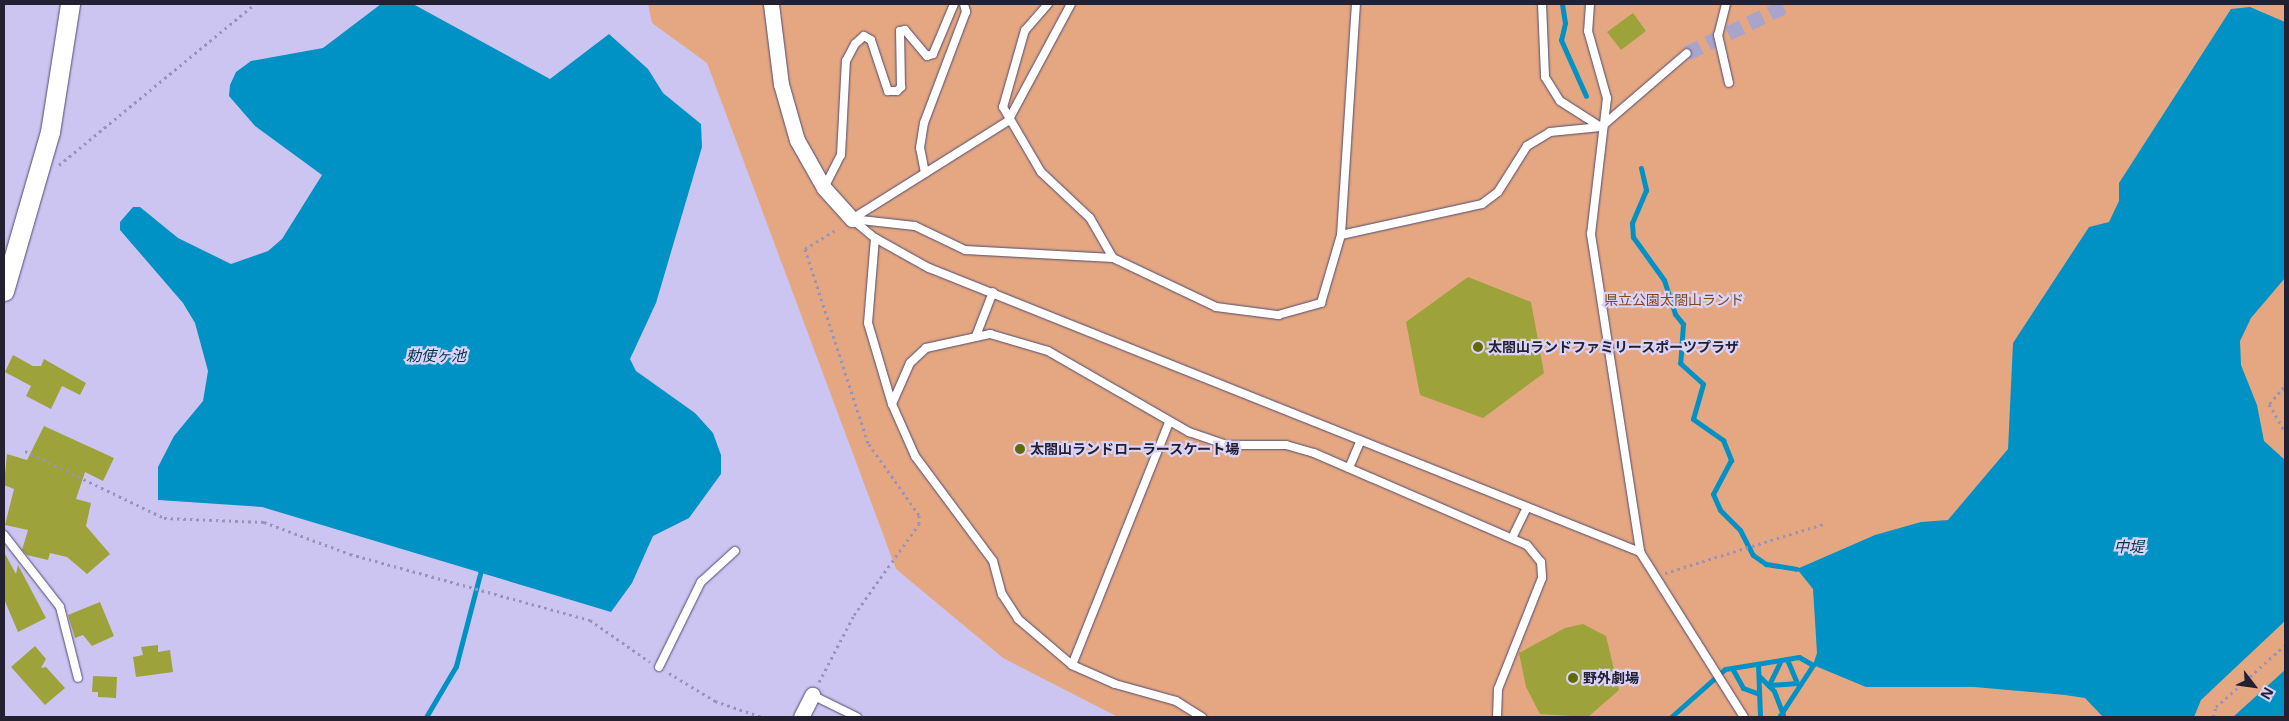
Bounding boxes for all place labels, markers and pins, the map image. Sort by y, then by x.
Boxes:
place label: 太閤山ランドファミリースポーツプラザ [1488,339,1740,355]
marker: 太閤山ランドファミリースポーツプラザ [1472,341,1484,353]
place label: 太閤山ランドローラースケート場 [1030,441,1240,457]
marker: 太閤山ランドローラースケート場 [1014,443,1026,455]
place label: 野外劇場 [1583,670,1639,686]
marker: 野外劇場 [1567,672,1579,684]

